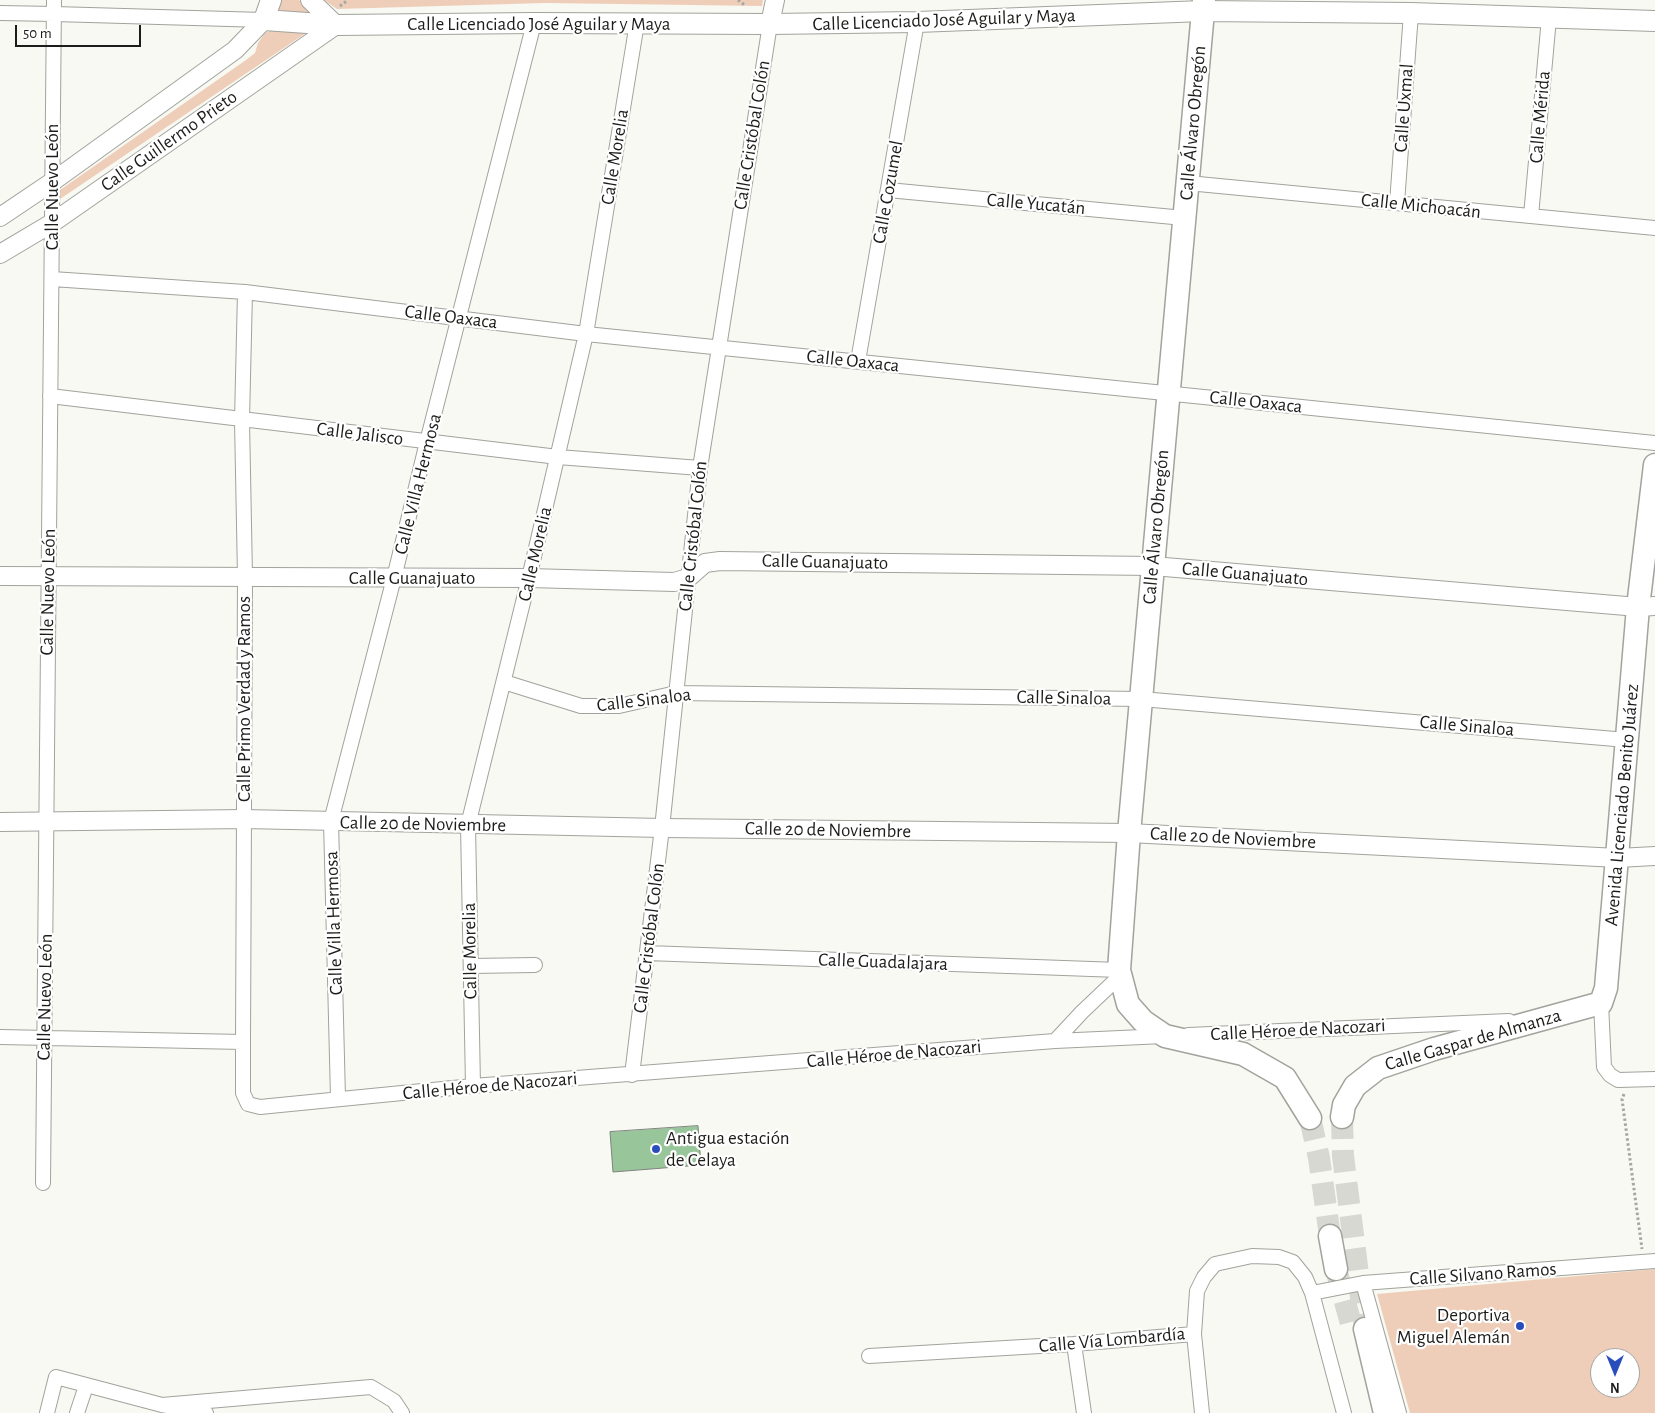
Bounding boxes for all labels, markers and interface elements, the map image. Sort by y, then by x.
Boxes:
street label: Calle Licenciado José Aguilar y Maya [812,4,1076,36]
street label: Calle Licenciado José Aguilar y Maya [407,13,671,35]
scale bar [18,15,144,47]
text: 50 m [23,26,52,41]
street label: Calle Álvaro Obregón [1175,45,1211,201]
street label: Calle Cristóbal Colón [729,59,775,211]
street label: Calle Uxmal [1390,63,1418,153]
street label: Calle Mérida [1525,70,1555,164]
street label: Calle Guillermo Prieto [96,85,242,197]
street label: Calle Morelia [596,107,634,207]
street label: Calle Nuevo León [41,124,63,250]
street label: Calle Cozumel [868,139,908,245]
street label: Calle Yucatán [986,188,1086,220]
street label: Calle Michoacán [1360,188,1482,224]
street label: Calle Oaxaca [403,300,499,334]
street label: Calle Oaxaca [805,345,901,377]
street label: Calle Oaxaca [1208,386,1304,418]
street label: Calle Villa Hermosa [389,411,447,557]
street label: Calle Jalisco [315,417,405,451]
street label: Calle Álvaro Obregón [1138,449,1174,605]
street label: Calle Cristóbal Colón [674,460,712,612]
street label: Calle Morelia [513,504,557,604]
street label: Calle Nuevo León [35,528,61,656]
street label: Calle Guanajuato [762,549,888,575]
street label: Calle Guanajuato [1181,557,1309,591]
street label: Calle Guanajuato [349,567,475,589]
street label: Calle Primo Verdad y Ramos [233,596,255,802]
street label: Calle Sinaloa [596,683,692,717]
street label: Avenida Licenciado Benito Juárez [1600,683,1644,927]
street label: Calle Sinaloa [1016,686,1112,710]
street label: Calle Sinaloa [1419,711,1515,741]
street label: Calle 20 de Noviembre [340,811,506,837]
street label: Calle 20 de Noviembre [745,817,911,843]
street label: Calle 20 de Noviembre [1149,822,1317,854]
street label: Calle Villa Hermosa [320,850,348,996]
street label: Calle Cristóbal Colón [628,862,670,1014]
street label: Calle Morelia [458,902,482,1000]
street label: Calle Nuevo León [32,933,58,1061]
street label: Calle Guadalajara [818,948,948,976]
street label: Calle Gaspar de Almanza [1382,1004,1564,1076]
street label: Calle Héroe de Nacozari [1210,1014,1386,1046]
street label: Calle Héroe de Nacozari [806,1035,982,1073]
street label: Calle Héroe de Nacozari [402,1067,578,1105]
place label: Antigua estación de Celaya [666,1127,790,1171]
marker: Antigua estación de Celaya [650,1143,662,1155]
street label: Calle Silvano Ramos [1409,1257,1557,1291]
place label: Deportiva Miguel Alemán [1397,1304,1510,1348]
marker: Deportiva Miguel Alemán [1514,1320,1526,1332]
street label: Calle Vía Lombardía [1038,1322,1186,1358]
north arrow [1590,1348,1640,1398]
text: N [1610,1380,1620,1394]

